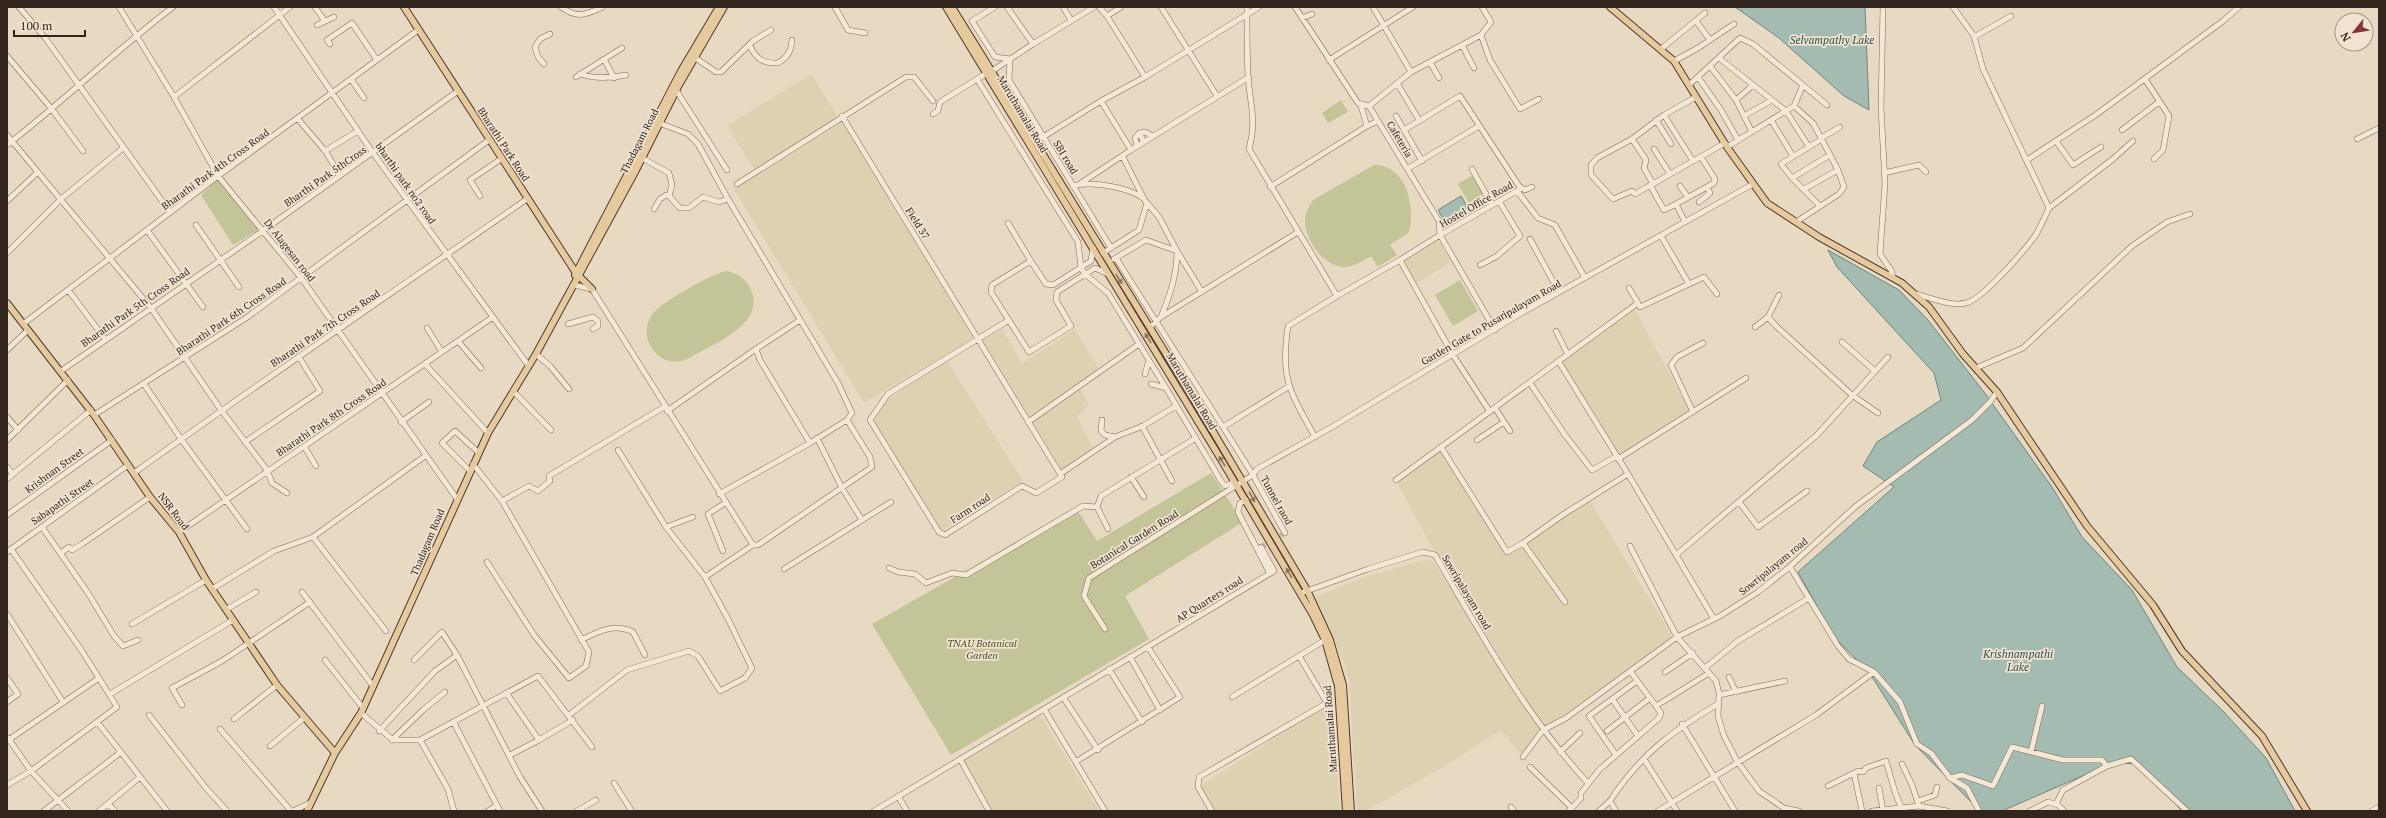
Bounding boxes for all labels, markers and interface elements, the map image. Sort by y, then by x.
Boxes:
scale bar [14,12,85,38]
north arrow [2334,12,2374,52]
text: 100 m [20,18,53,33]
text: N [2337,29,2353,44]
water label: Selvampathy Lake [1790,33,1874,47]
street label: Maruthamalai Road [994,73,1051,155]
street label: Bharathi Park Road [475,105,533,184]
street label: Thadagam Road [617,106,662,176]
street label: Cafeteria [1384,119,1416,160]
street label: Bharathi Park 4th Cross Road [159,126,272,213]
street label: SBI road [1050,138,1081,177]
street label: bharthi park no2 road [373,140,439,227]
street label: Bharthi Park 5thCross [282,143,369,210]
street label: Hostel Office Road [1437,178,1516,231]
street label: Field 37 [903,205,932,242]
street label: Dr Alagesan road [261,216,318,285]
street label: Bharathi Park 5th Cross Road [78,265,193,350]
street label: Bharathi Park 6th Cross Road [174,274,289,358]
one-way arrow [1115,274,1123,284]
street label: Garden Gate to Pusaripalayam Road [1419,277,1564,368]
street label: Bharathi Park 7th Cross Road [268,287,383,370]
one-way arrow [1145,332,1152,344]
street label: Maruthamalai Road [1163,350,1220,432]
street label: Bharathi Park 8th Cross Road [274,375,389,459]
street label: Krishnan Street [22,445,86,496]
one-way arrow [1219,455,1226,467]
street label: Tunnel raod [1258,473,1296,527]
street label: Sabapathi Street [29,475,96,528]
street label: NSR Road [155,490,192,533]
street label: Farm road [948,490,993,526]
one-way arrow [1249,492,1256,503]
street label: Thadagam Road [408,506,448,578]
street label: Botanical Garden Road [1088,507,1181,572]
street label: Sowripalayam road [1736,534,1811,598]
street label: Sowripalayam road [1439,553,1494,632]
one-way arrow [1285,567,1292,579]
street label: AP Quarters road [1173,573,1246,625]
park label: TNAU Botanical Garden [947,637,1017,662]
water label: Krishnampathi Lake [1982,647,2053,674]
street label: Maruthamalai Road [1321,684,1340,773]

